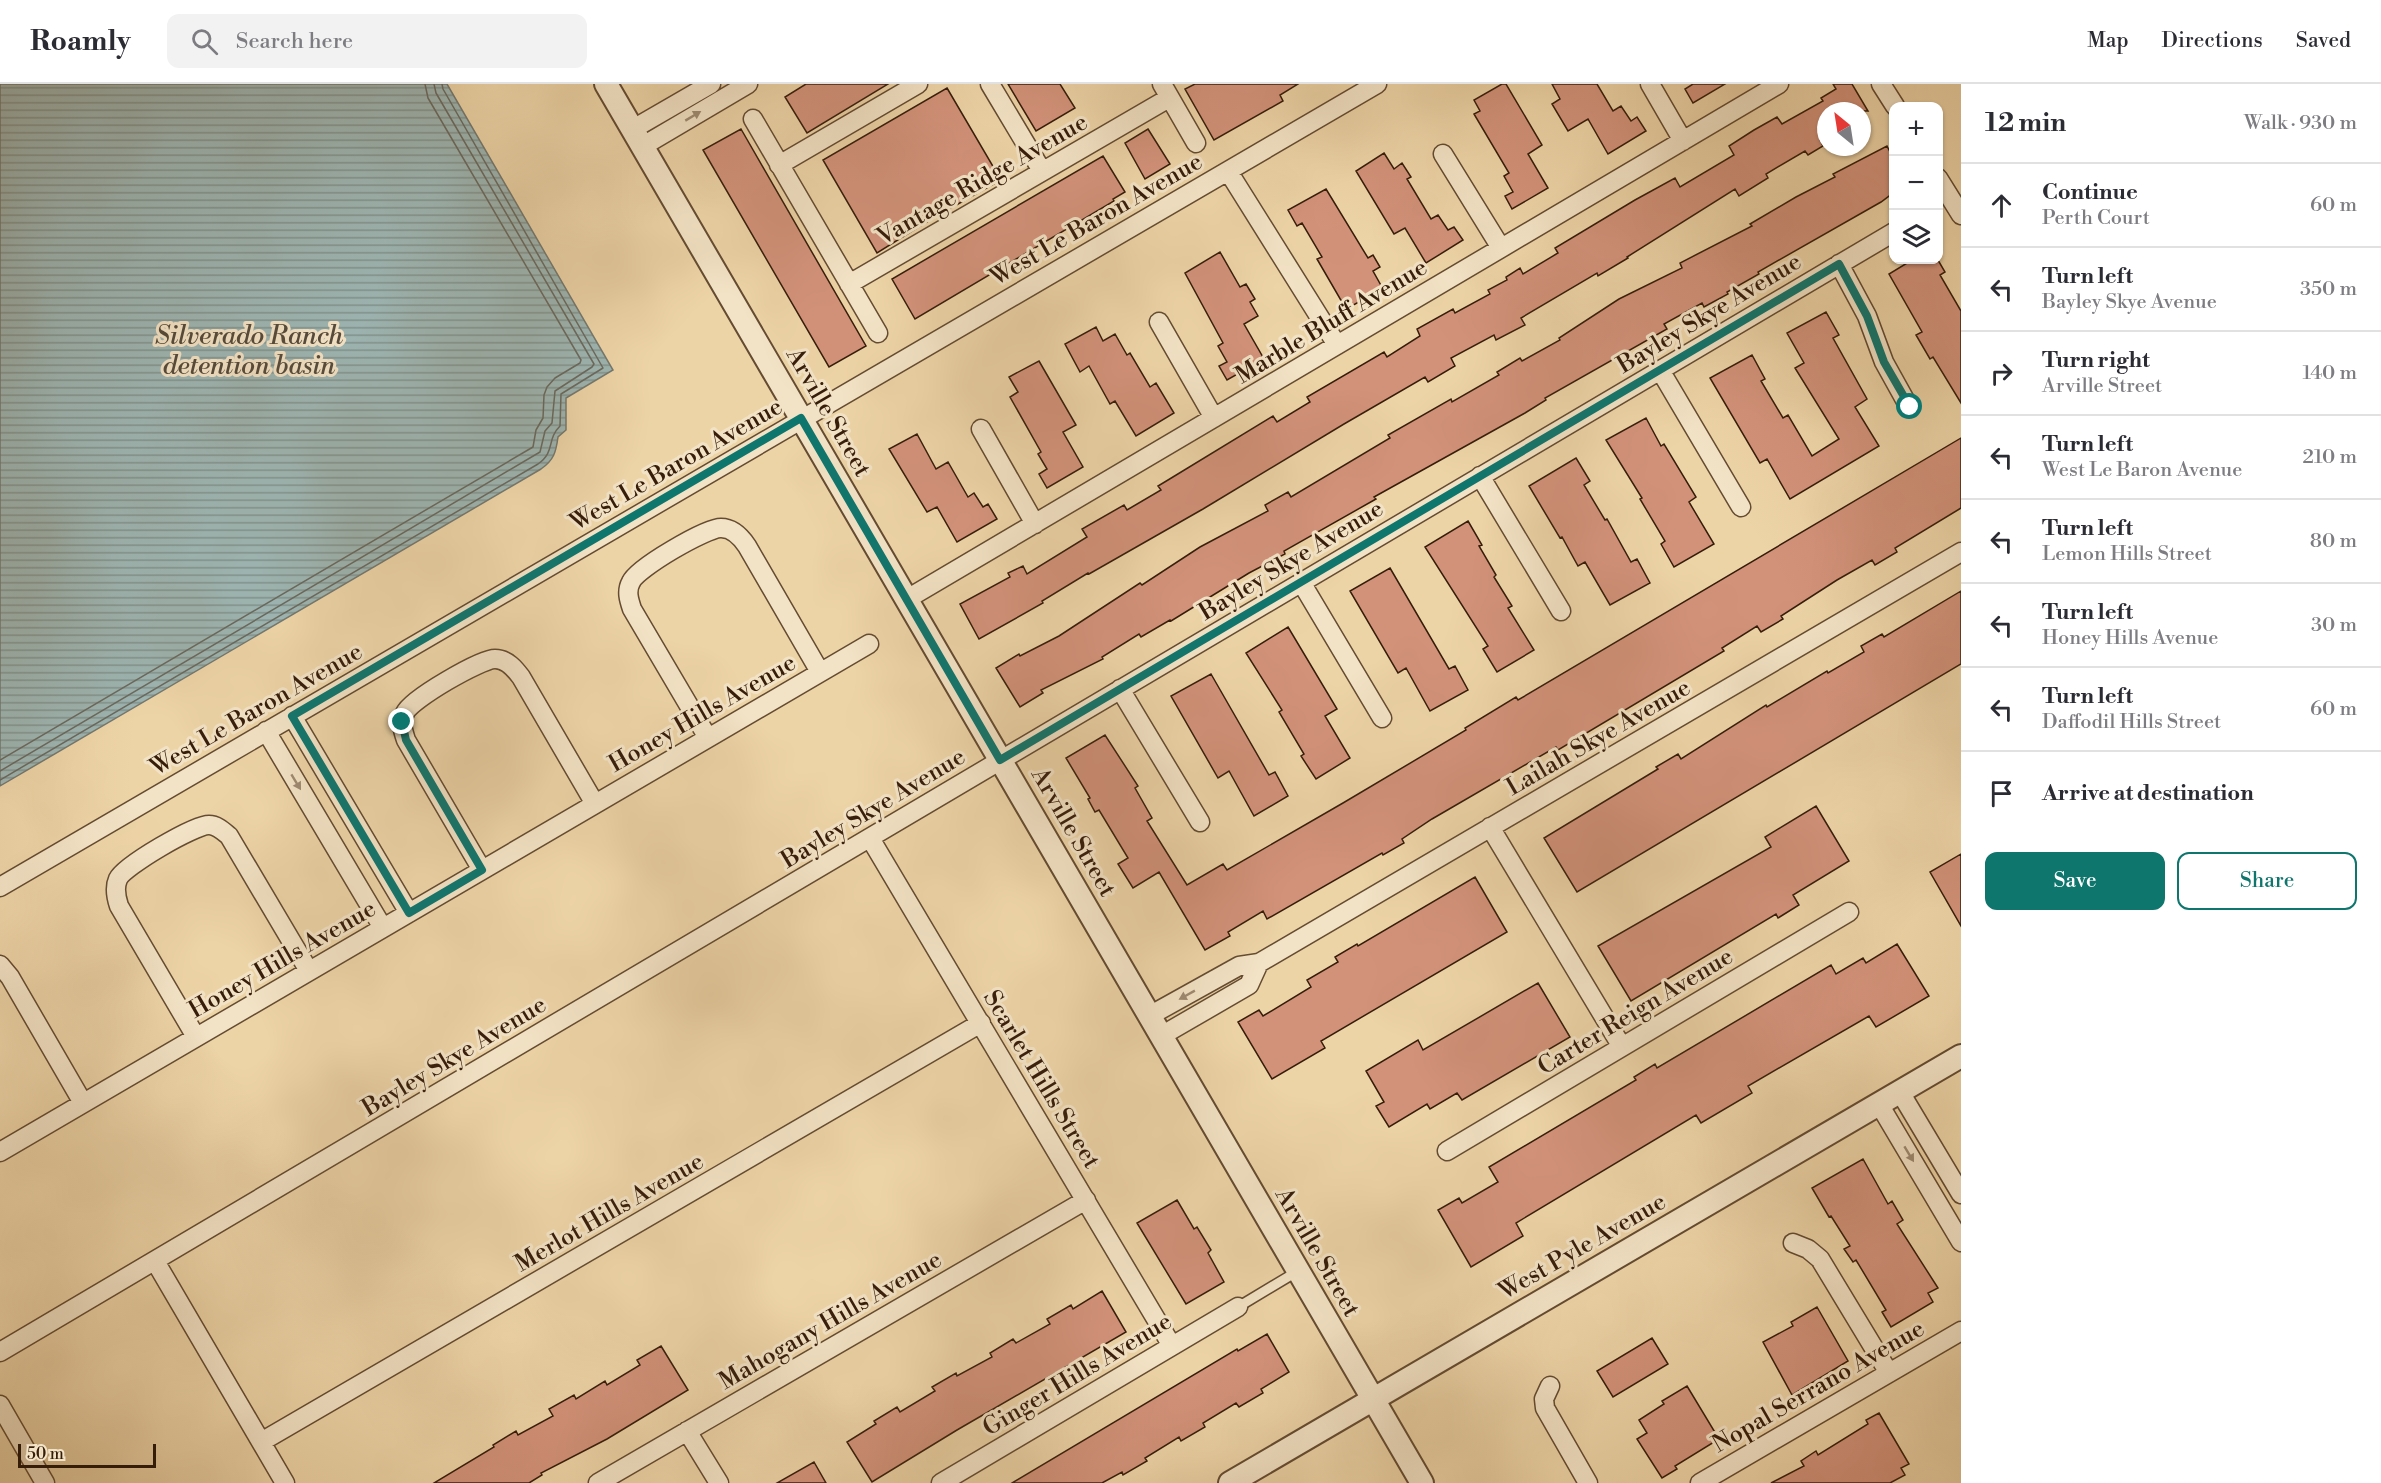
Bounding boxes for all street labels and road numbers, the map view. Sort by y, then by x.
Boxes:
street label: Vantage Ridge Avenue [871,107,1093,253]
street label: West Le Baron Avenue [984,147,1208,293]
street label: Bayley Skye Avenue [1611,247,1807,381]
street label: Marble Bluff Avenue [1230,253,1433,391]
street label: Arville Street [779,342,877,483]
street label: West Le Baron Avenue [564,392,788,538]
street label: Bayley Skye Avenue [1193,494,1389,628]
street label: West Le Baron Avenue [144,637,368,783]
street label: Honey Hills Avenue [603,648,802,780]
street label: Lailah Skye Avenue [1501,673,1696,803]
street label: Bayley Skye Avenue [775,742,971,876]
street label: Arville Street [1024,762,1122,903]
street label: Honey Hills Avenue [183,894,382,1026]
street label: Carter Reign Avenue [1532,942,1739,1082]
street label: Scarlet Hills Street [976,985,1106,1175]
street label: Bayley Skye Avenue [356,990,552,1124]
street label: Merlot Hills Avenue [510,1147,709,1279]
street label: Arville Street [1268,1182,1366,1323]
street label: West Pyle Avenue [1493,1187,1672,1307]
street label: Mahogany Hills Avenue [714,1245,947,1397]
street label: Ginger Hills Avenue [977,1307,1178,1443]
street label: Nopal Serrano Avenue [1707,1314,1930,1460]

